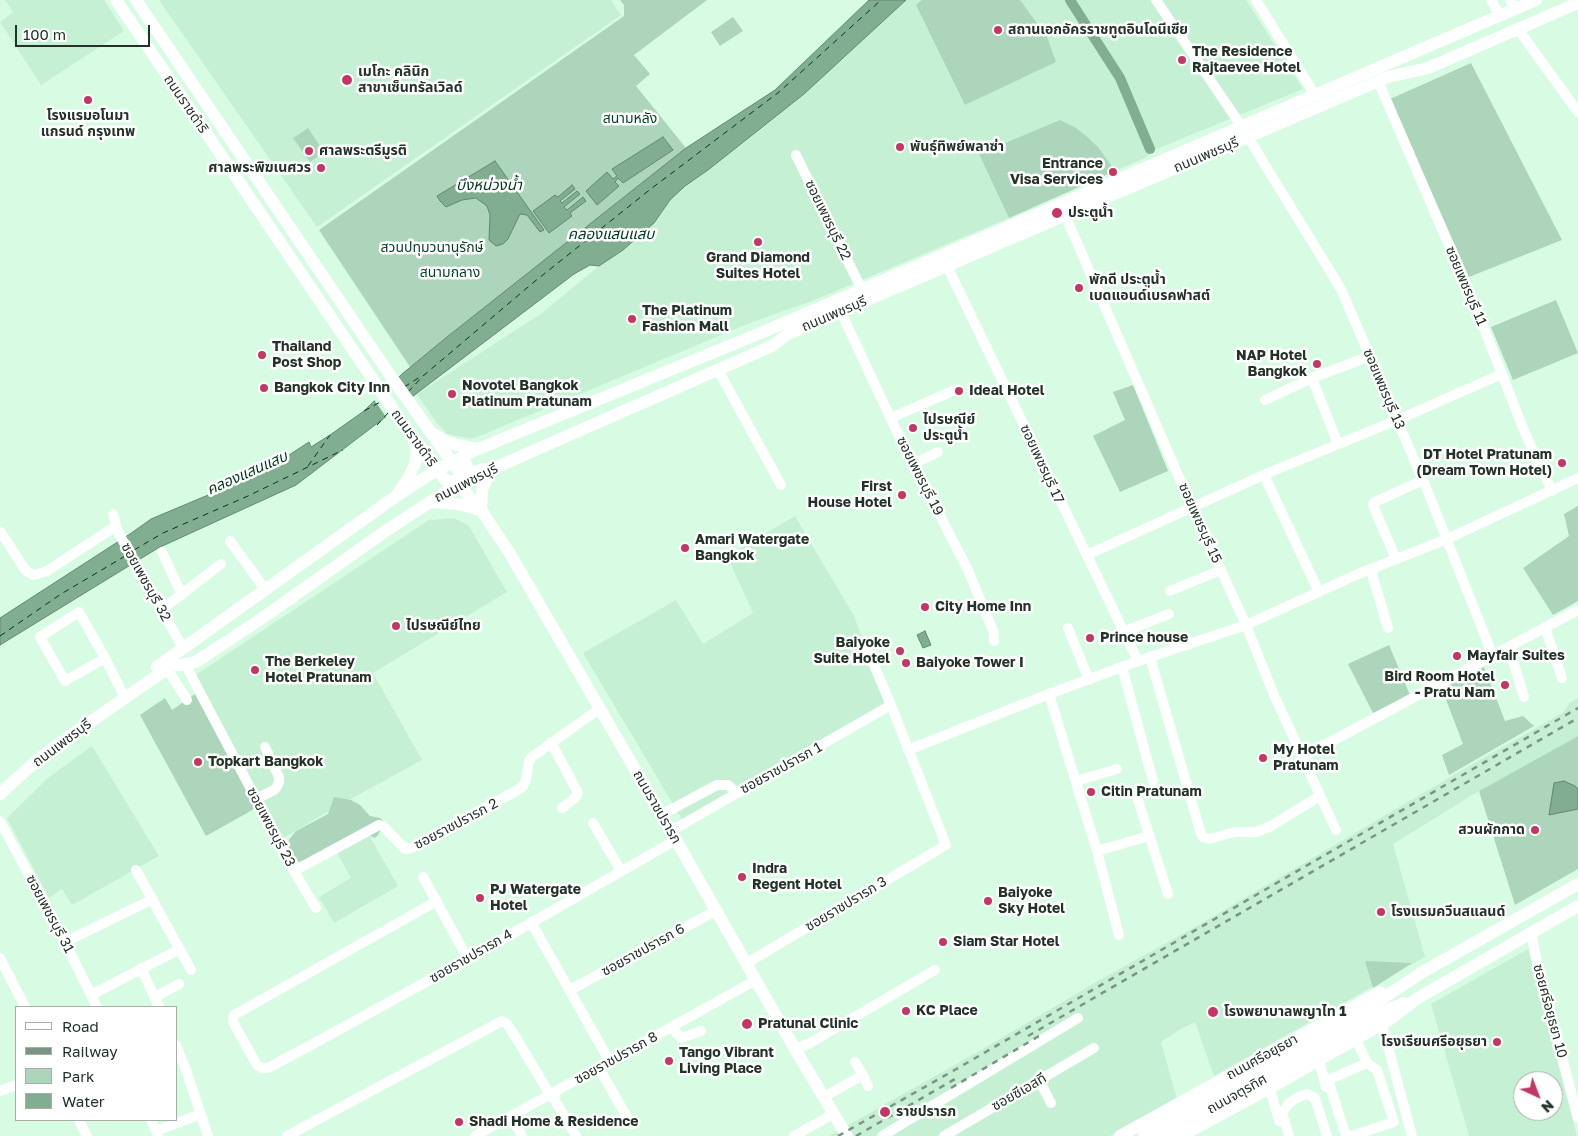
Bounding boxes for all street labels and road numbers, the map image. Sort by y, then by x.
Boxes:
street label: ถนนราชดำริ [160,72,212,136]
street label: ถนนเพชรบุรี [1171,134,1241,176]
street label: ซอยเพชรบุรี 22 [801,177,855,263]
street label: ซอยเพชรบุรี 11 [1442,244,1490,328]
street label: ถนนเพชรบุรี [799,293,869,335]
street label: ซอยเพชรบุรี 13 [1359,346,1409,432]
street label: ถนนราชดำริ [388,406,440,470]
street label: ซอยเพชรบุรี 17 [1016,422,1068,506]
street label: ซอยเพชรบุรี 19 [893,434,947,518]
street label: ถนนเพชรบุรี [431,460,501,506]
street label: ซอยเพชรบุรี 15 [1175,480,1225,566]
street label: ซอยเพชรบุรี 32 [117,540,175,624]
street label: ถนนเพชรบุรี [29,716,95,770]
street label: ซอยราชปรารภ 1 [737,739,825,797]
street label: ถนนราชปรารภ [629,767,685,847]
street label: ซอยเพชรบุรี 23 [243,784,299,870]
street label: ซอยราชปรารภ 2 [411,795,501,853]
street label: ซอยเพชรบุรี 31 [22,872,78,956]
street label: ซอยราชปรารภ 3 [802,873,890,935]
street label: ซอยราชปรารภ 6 [598,920,688,980]
street label: ซอยราชปรารภ 4 [427,926,515,986]
street label: ซอยศรีอยุธยา 10 [1529,962,1571,1060]
street label: ซอยราชปรารภ 8 [571,1028,661,1088]
street label: ถนนศรีอยุธยา [1223,1030,1301,1084]
street label: ซอยซีเอสที [989,1070,1049,1114]
street label: ถนนจตุรทิศ [1204,1071,1270,1117]

